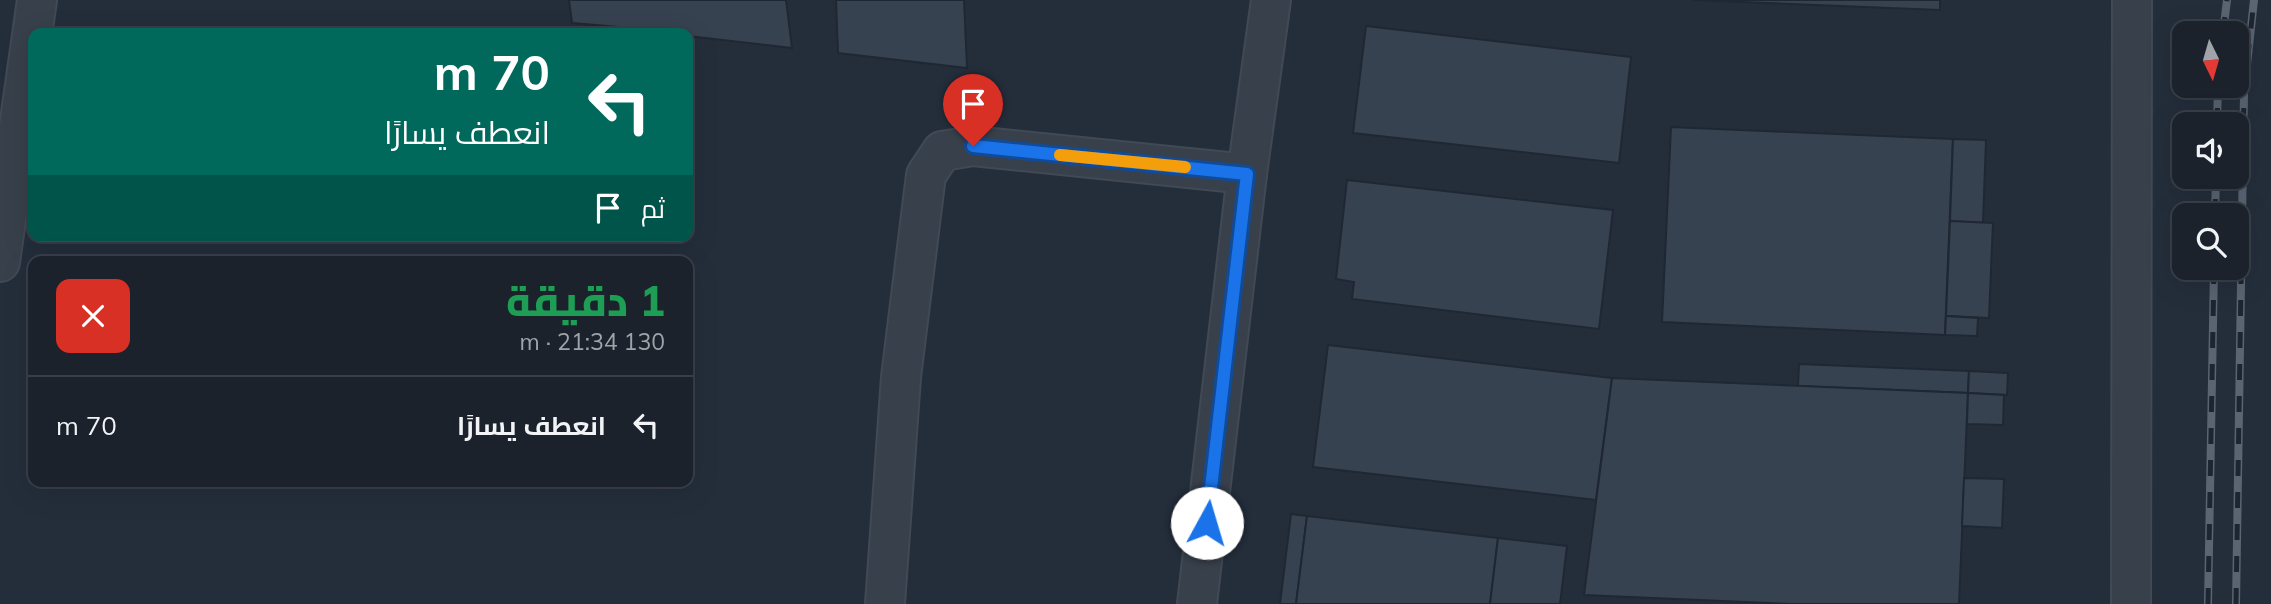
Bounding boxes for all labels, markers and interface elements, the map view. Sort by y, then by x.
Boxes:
north arrow [2172,21,2249,98]
map controls [2172,21,2249,280]
text: 70 m [434,41,550,102]
icon: left [574,56,665,147]
pin [943,74,1003,146]
icon: arrive [954,85,992,123]
text: انعطف يسارًا [384,112,550,152]
button: sound [2172,112,2249,189]
icon: arrive [589,189,627,227]
text: ثم [641,192,665,225]
button: search [2172,203,2249,280]
text: 1 دقيقة [506,274,665,327]
button: close [56,279,130,353]
text: 130 m · 21:34 [520,327,665,356]
icon: left [627,406,665,444]
text: 70 m [56,409,117,442]
text: انعطف يسارًا [457,409,606,442]
position arrow [1170,486,1244,560]

